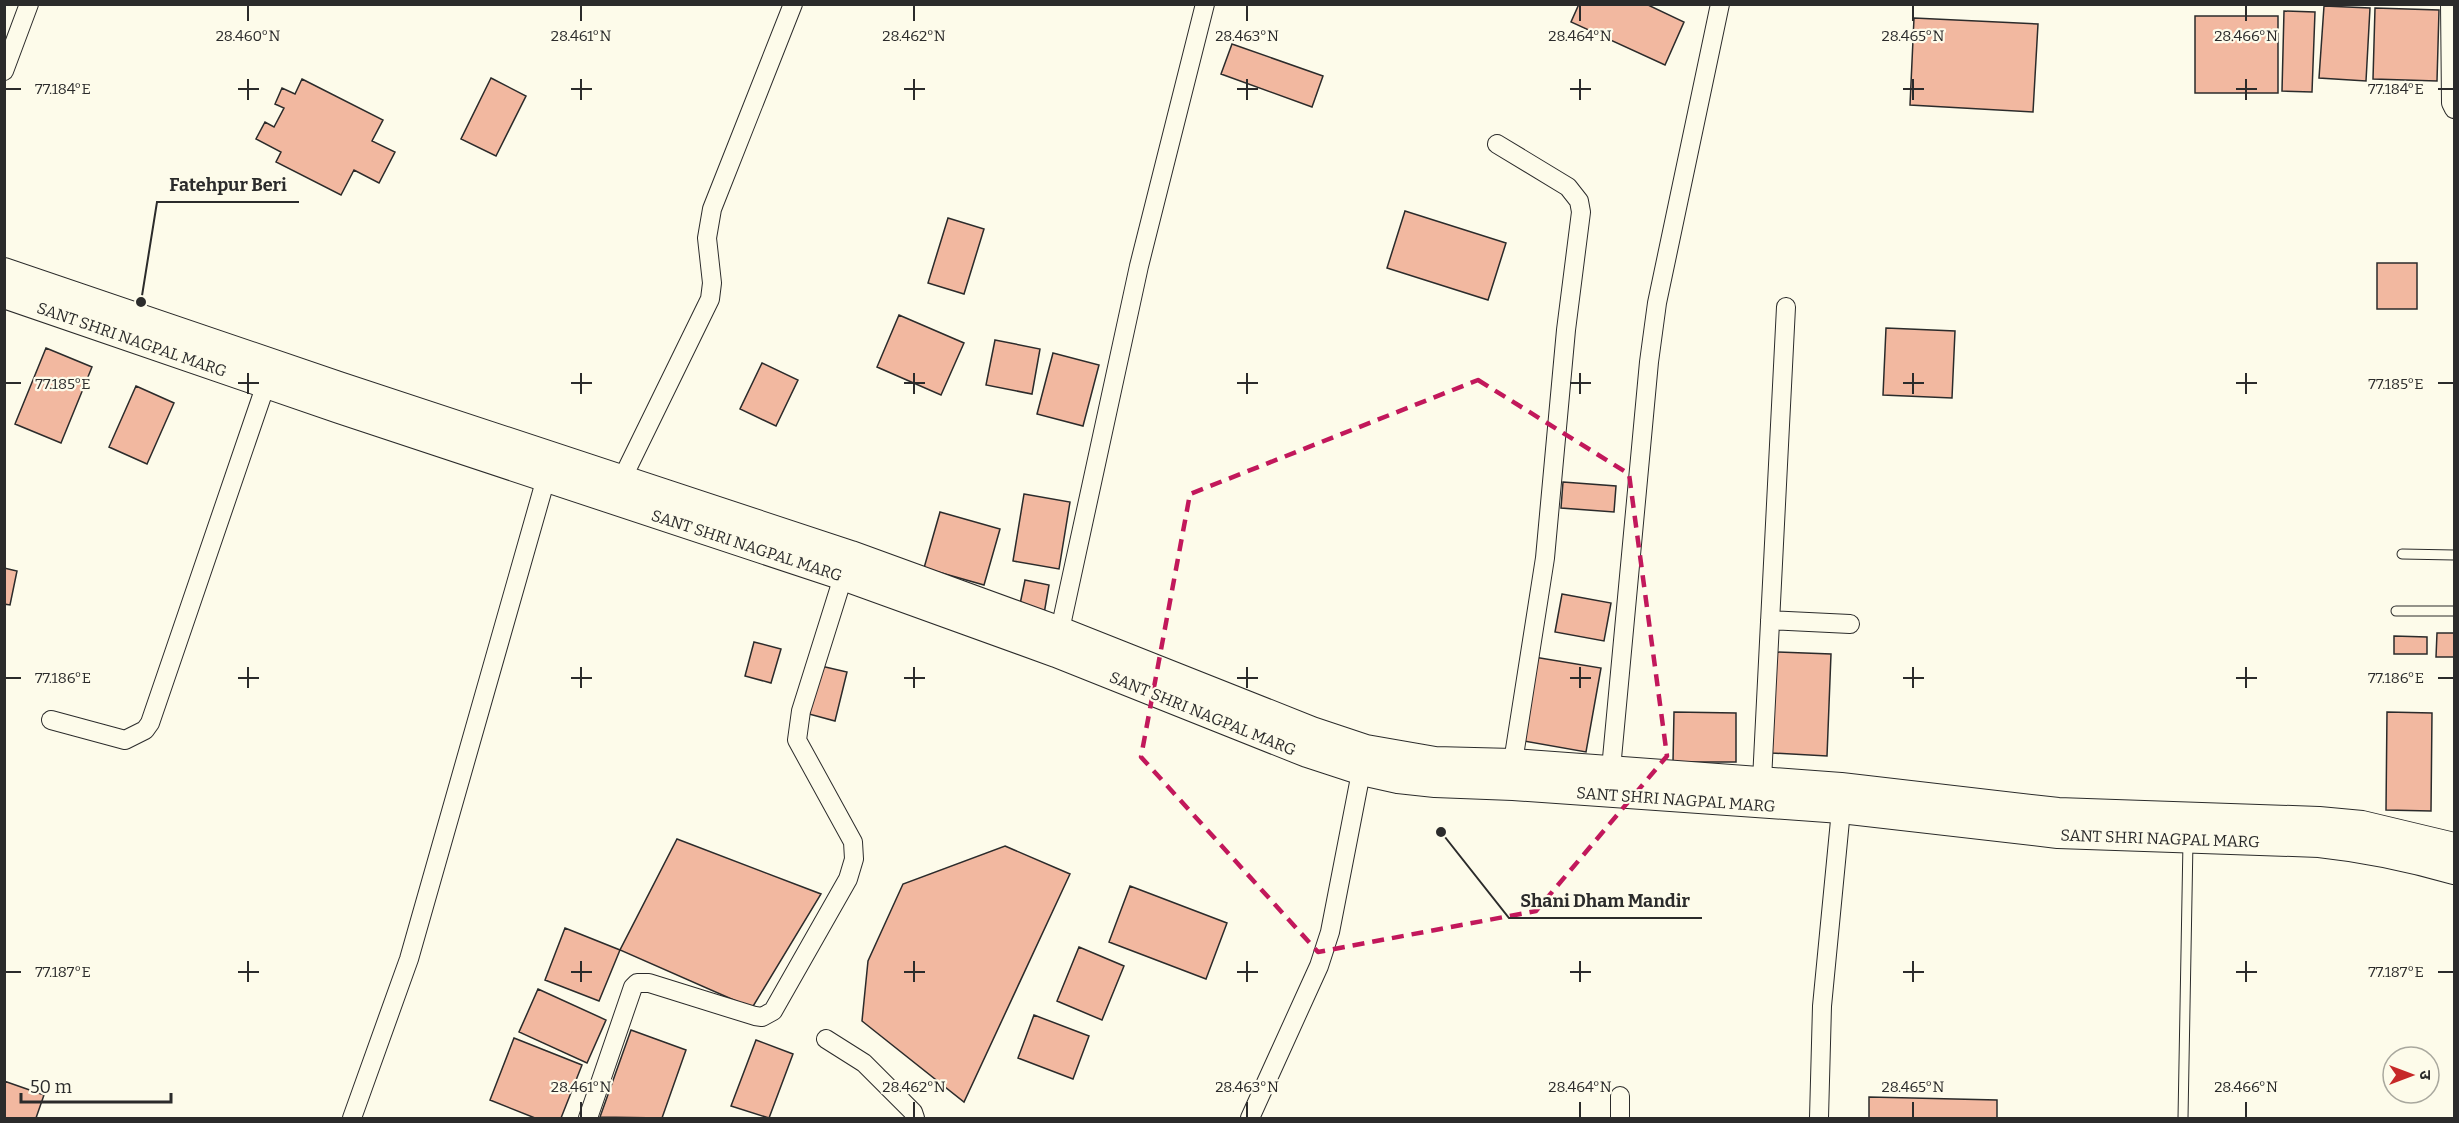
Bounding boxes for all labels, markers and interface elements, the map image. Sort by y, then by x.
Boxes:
text: 28.460°N [216,27,280,45]
text: 28.461°N [551,27,611,45]
text: 28.462°N [882,27,946,45]
text: 28.463°N [1215,27,1279,45]
text: 28.464°N [1548,27,1612,45]
text: 28.465°N [1882,27,1945,45]
text: 28.466°N [2214,27,2278,45]
text: 77.184°E [35,80,91,98]
text: 77.184°E [2368,80,2424,98]
callout: Fatehpur Beri [157,166,299,202]
text: Fatehpur Beri [169,174,287,196]
street label: SANT SHRI NAGPAL MARG [34,298,229,381]
text: 77.185°E [35,375,91,393]
text: 77.185°E [2368,375,2424,393]
street label: SANT SHRI NAGPAL MARG [649,506,845,585]
street label: SANT SHRI NAGPAL MARG [1107,667,1299,760]
text: 77.186°E [35,669,91,687]
text: 77.186°E [2368,669,2424,687]
street label: SANT SHRI NAGPAL MARG [1576,783,1776,816]
street label: SANT SHRI NAGPAL MARG [2060,826,2260,851]
callout: Shani Dham Mandir [1509,882,1702,918]
text: Shani Dham Mandir [1520,890,1690,912]
text: 77.187°E [35,963,91,981]
text: 77.187°E [2368,963,2424,981]
north arrow [2381,1045,2441,1105]
scale bar [21,1066,171,1104]
text: उ [2416,1070,2435,1080]
text: 50 m [30,1076,72,1098]
text: 28.461°N [551,1078,611,1096]
text: 28.462°N [882,1078,946,1096]
text: 28.463°N [1215,1078,1279,1096]
text: 28.464°N [1548,1078,1612,1096]
text: 28.465°N [1882,1078,1945,1096]
text: 28.466°N [2214,1078,2278,1096]

